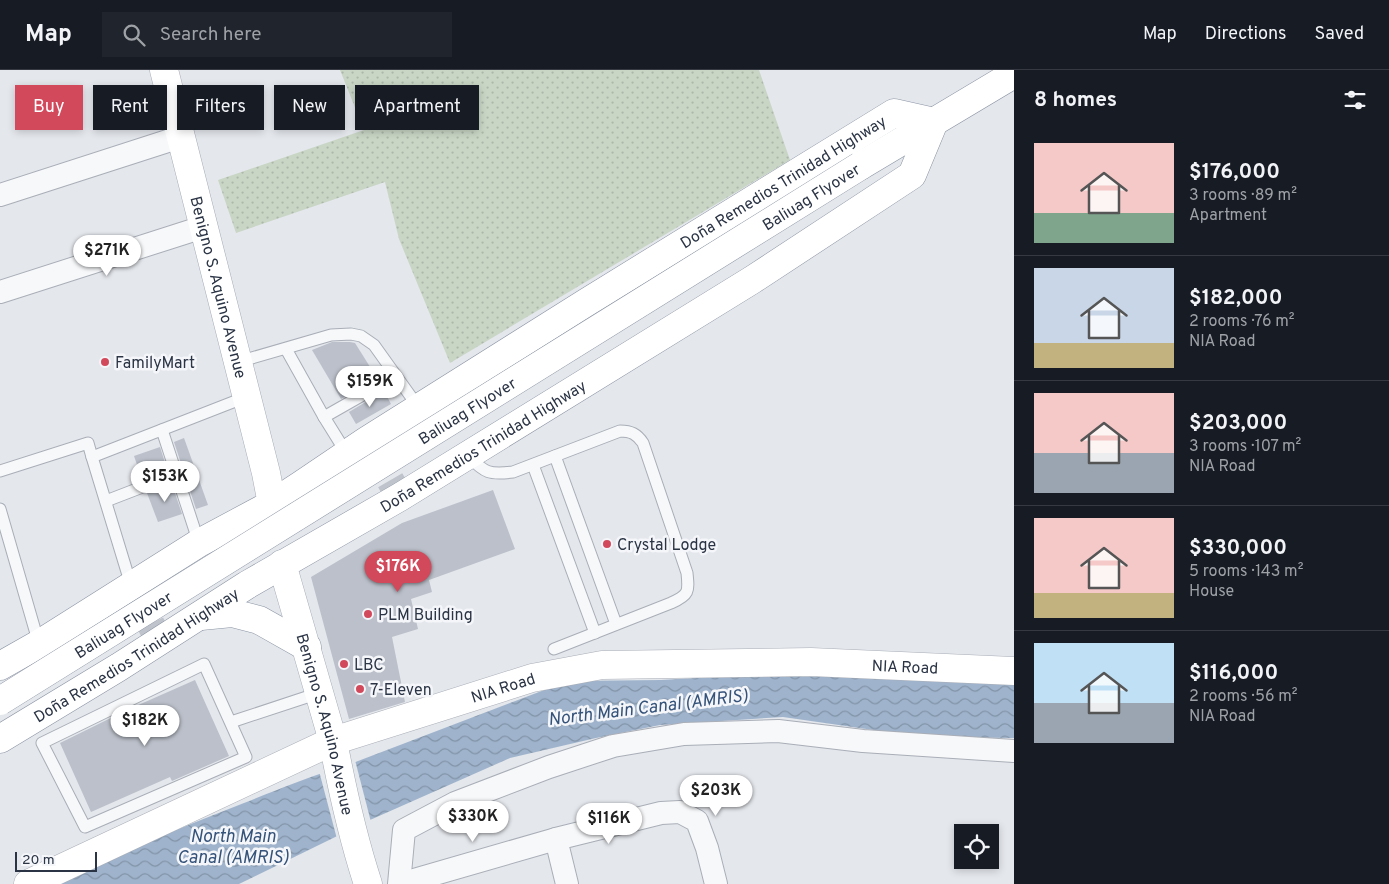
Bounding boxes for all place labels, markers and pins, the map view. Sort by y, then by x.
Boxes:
pin: $271K [72,234,142,277]
place label: FamilyMart [115,354,195,374]
marker: FamilyMart [99,356,111,368]
pin: $159K [335,366,405,408]
pin: $153K [130,460,200,503]
place label: Crystal Lodge [617,536,716,556]
marker: Crystal Lodge [601,538,613,550]
pin: $176K [363,550,433,593]
place label: PLM Building [378,606,473,626]
marker: PLM Building [362,608,374,620]
place label: LBC [354,656,384,676]
marker: LBC [338,658,350,670]
place label: 7-Eleven [370,681,432,701]
marker: 7-Eleven [354,683,366,695]
pin: $182K [110,704,180,747]
pin: $203K [681,774,751,817]
pin: $330K [438,800,508,843]
pin: $116K [574,802,644,845]

